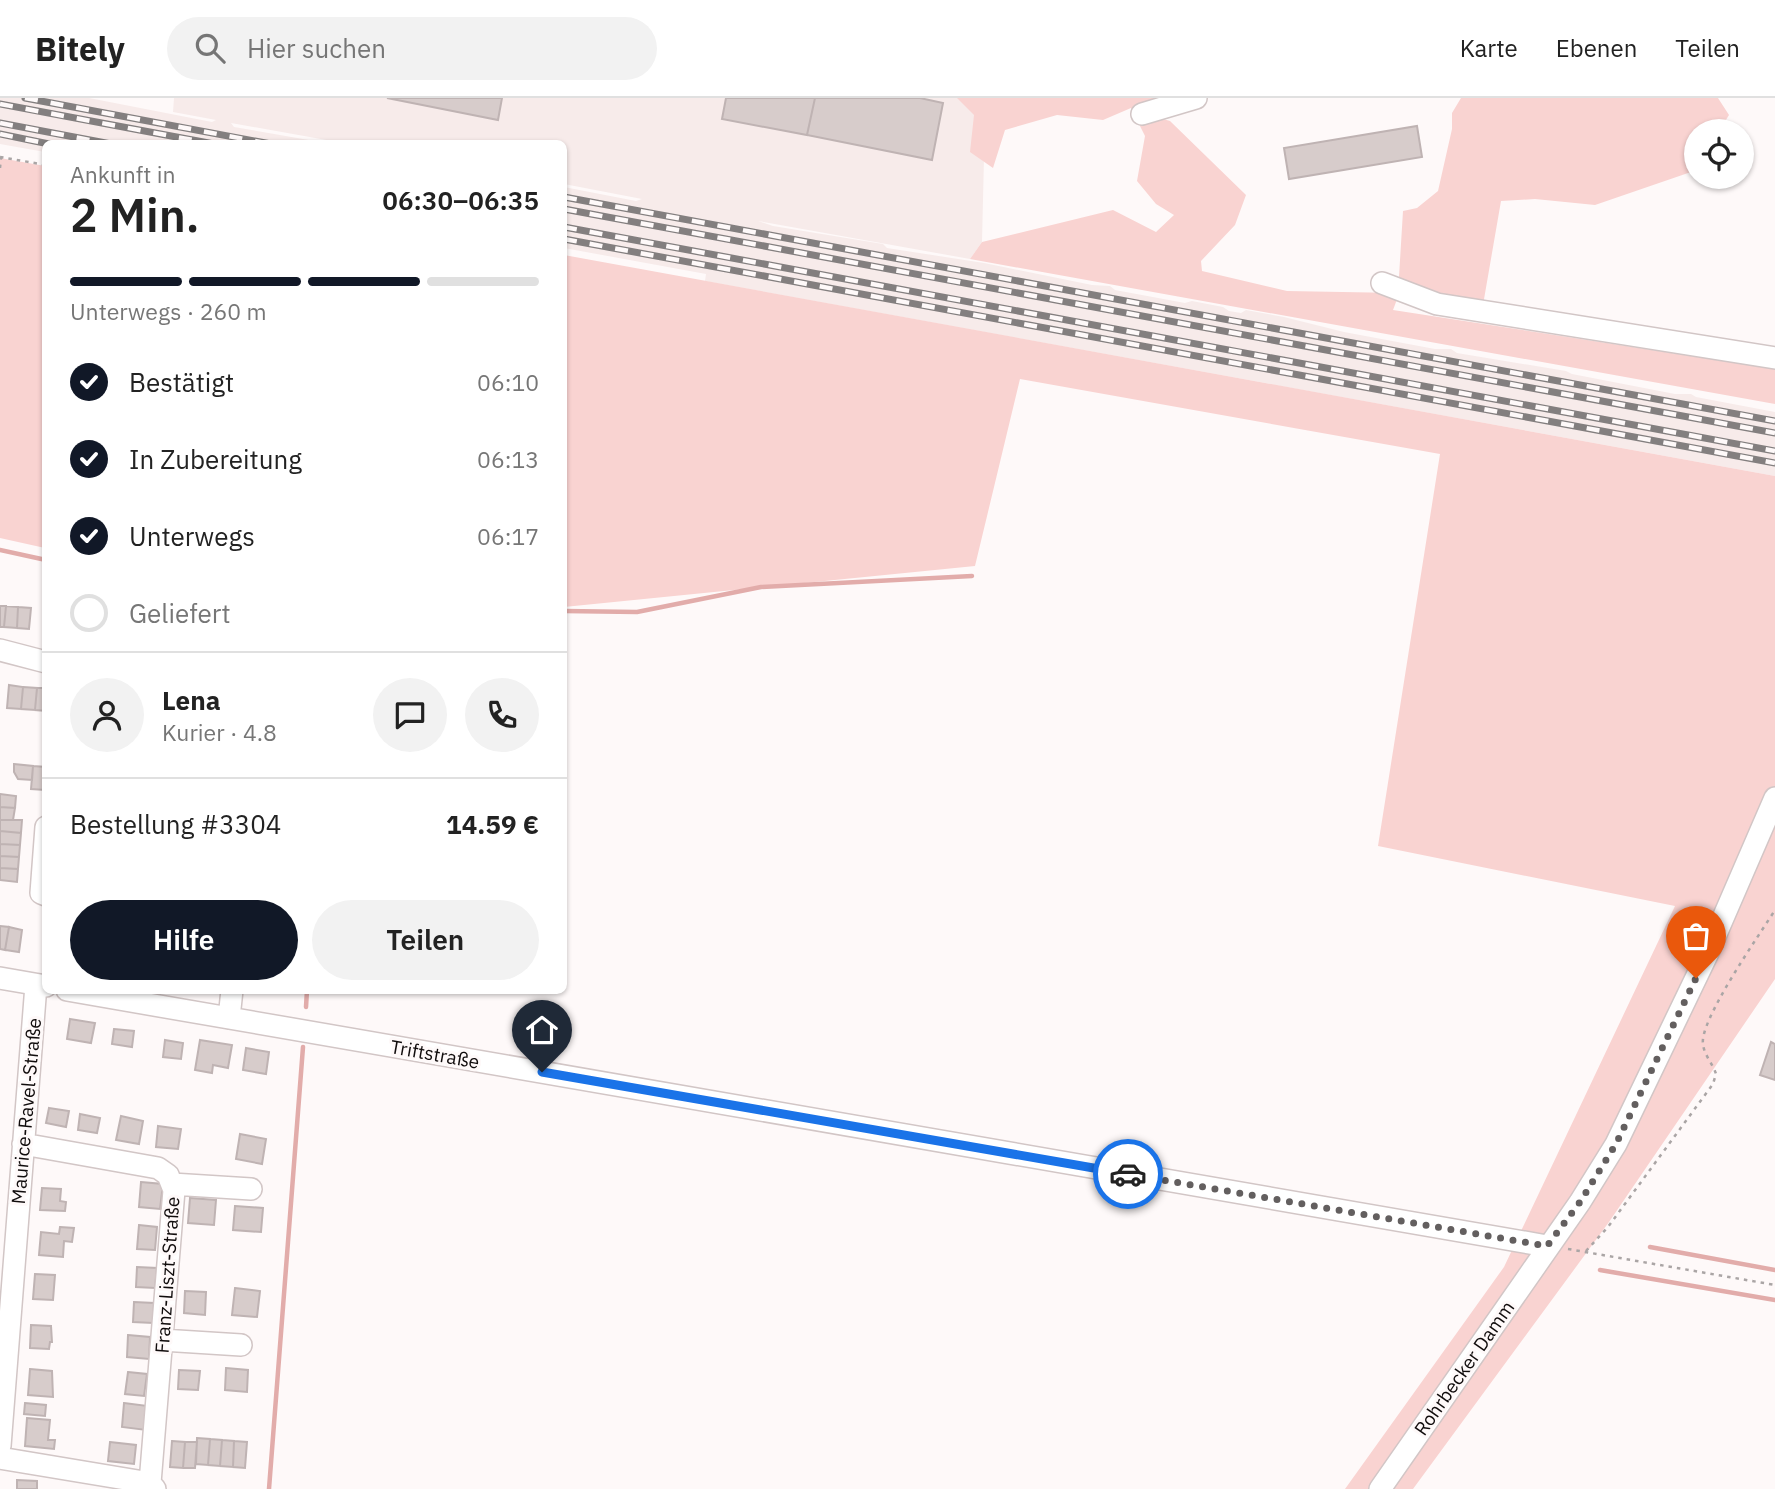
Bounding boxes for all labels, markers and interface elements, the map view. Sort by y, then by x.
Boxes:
search box [167,17,657,80]
text: Bitely [35,27,125,70]
icon: search [191,29,229,67]
text: Hier suchen [247,31,386,65]
text: Karte [1460,32,1518,64]
text: Ebenen [1556,32,1637,64]
text: Teilen [1675,32,1740,64]
map controls [1684,119,1754,189]
button: locate [1684,119,1754,189]
text: Ankunft in [70,159,176,189]
text: 06:30–06:35 [382,183,539,217]
text: 2 Min. [70,185,200,245]
text: Unterwegs · 260 m [70,296,267,326]
icon: check [70,363,108,401]
text: Bestätigt [129,365,234,399]
text: 06:10 [477,367,539,397]
icon: check [70,440,108,478]
text: In Zubereitung [129,442,302,476]
text: 06:13 [477,444,539,474]
icon: check [70,517,108,555]
text: Unterwegs [129,519,255,553]
text: 06:17 [477,521,539,551]
text: Geliefert [129,596,231,630]
button: person [70,678,144,752]
button: chat [373,678,447,752]
button: phone [465,678,539,752]
text: Lena [162,683,220,717]
text: Kurier · 4.8 [162,717,277,747]
text: Bestellung #3304 [70,807,281,841]
text: 14.59 € [446,807,539,841]
button: Hilfe [70,900,298,980]
button: Teilen [312,900,539,980]
pin [1666,906,1726,978]
icon: bag [1677,917,1715,955]
pin [512,1000,572,1072]
icon: home [523,1011,561,1049]
street label: Maurice-Ravel-Straße [6,1017,46,1205]
street label: Triftstraße [389,1034,481,1074]
courier [1093,1139,1163,1209]
icon: car [1109,1155,1147,1193]
street label: Franz-Liszt-Straße [150,1196,184,1354]
street label: Rohrbecker Damm [1409,1296,1519,1440]

